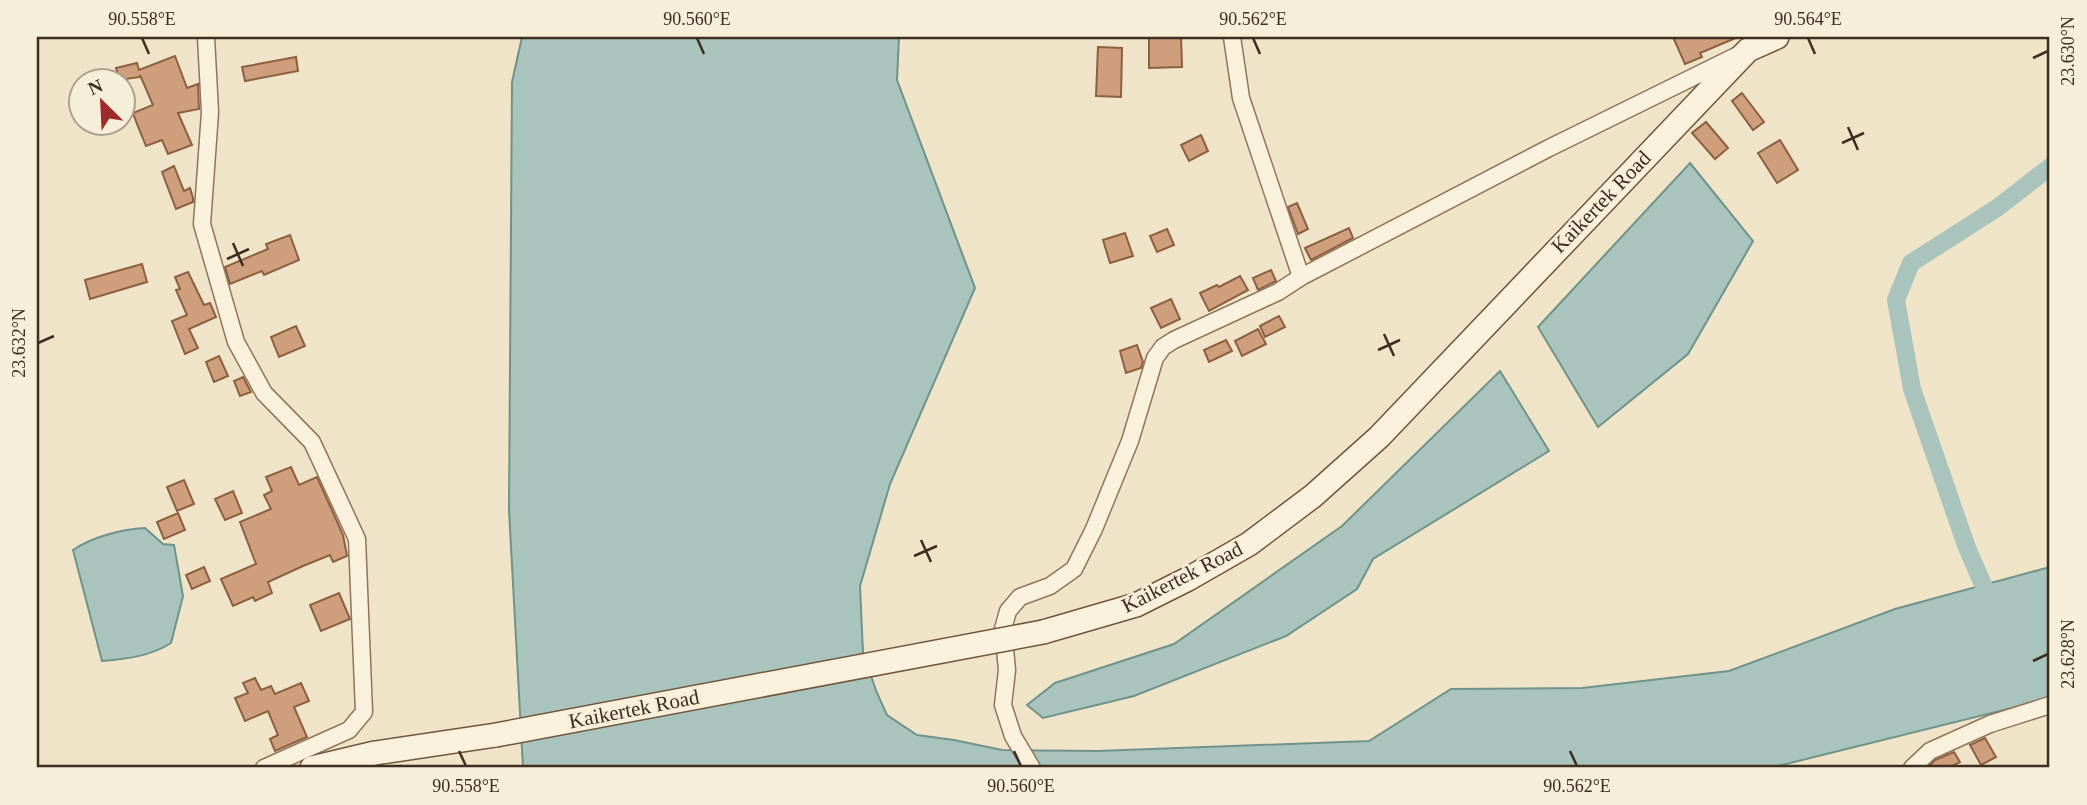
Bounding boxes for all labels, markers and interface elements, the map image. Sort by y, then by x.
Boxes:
text: 90.558°E [108,9,176,29]
text: 90.560°E [663,9,731,29]
text: 90.562°E [1219,9,1287,29]
text: 90.564°E [1774,9,1842,29]
text: 23.630°N [2058,16,2078,86]
north arrow [66,66,136,136]
text: N [85,74,106,99]
street label: Kaikertek Road [1546,146,1656,258]
text: 23.632°N [9,308,29,378]
street label: Kaikertek Road [1118,536,1247,618]
text: 23.628°N [2058,619,2078,689]
street label: Kaikertek Road [567,684,702,733]
text: 90.558°E [432,776,500,796]
text: 90.560°E [987,776,1055,796]
text: 90.562°E [1543,776,1611,796]

